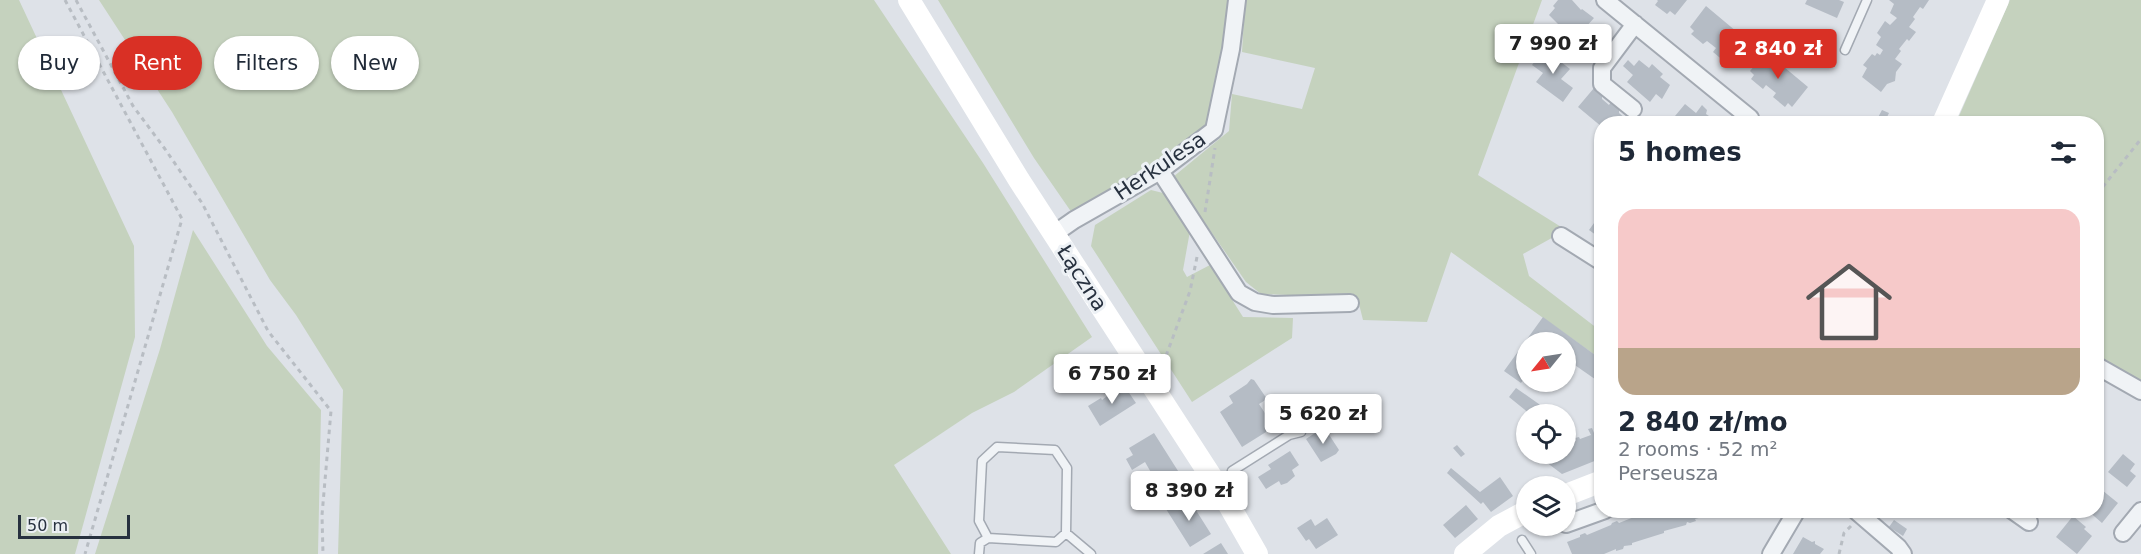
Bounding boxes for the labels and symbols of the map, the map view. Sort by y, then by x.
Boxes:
pin: 7 990 zł [1491,24,1615,75]
pin: 2 840 zł [1716,29,1840,80]
street label: Herkulesa [1110,127,1210,205]
street label: Łączna [1051,240,1112,315]
north arrow [1516,332,1576,392]
pin: 6 750 zł [1050,354,1174,405]
pin: 5 620 zł [1261,394,1385,445]
pin: 8 390 zł [1127,471,1251,522]
scale bar [18,512,130,540]

